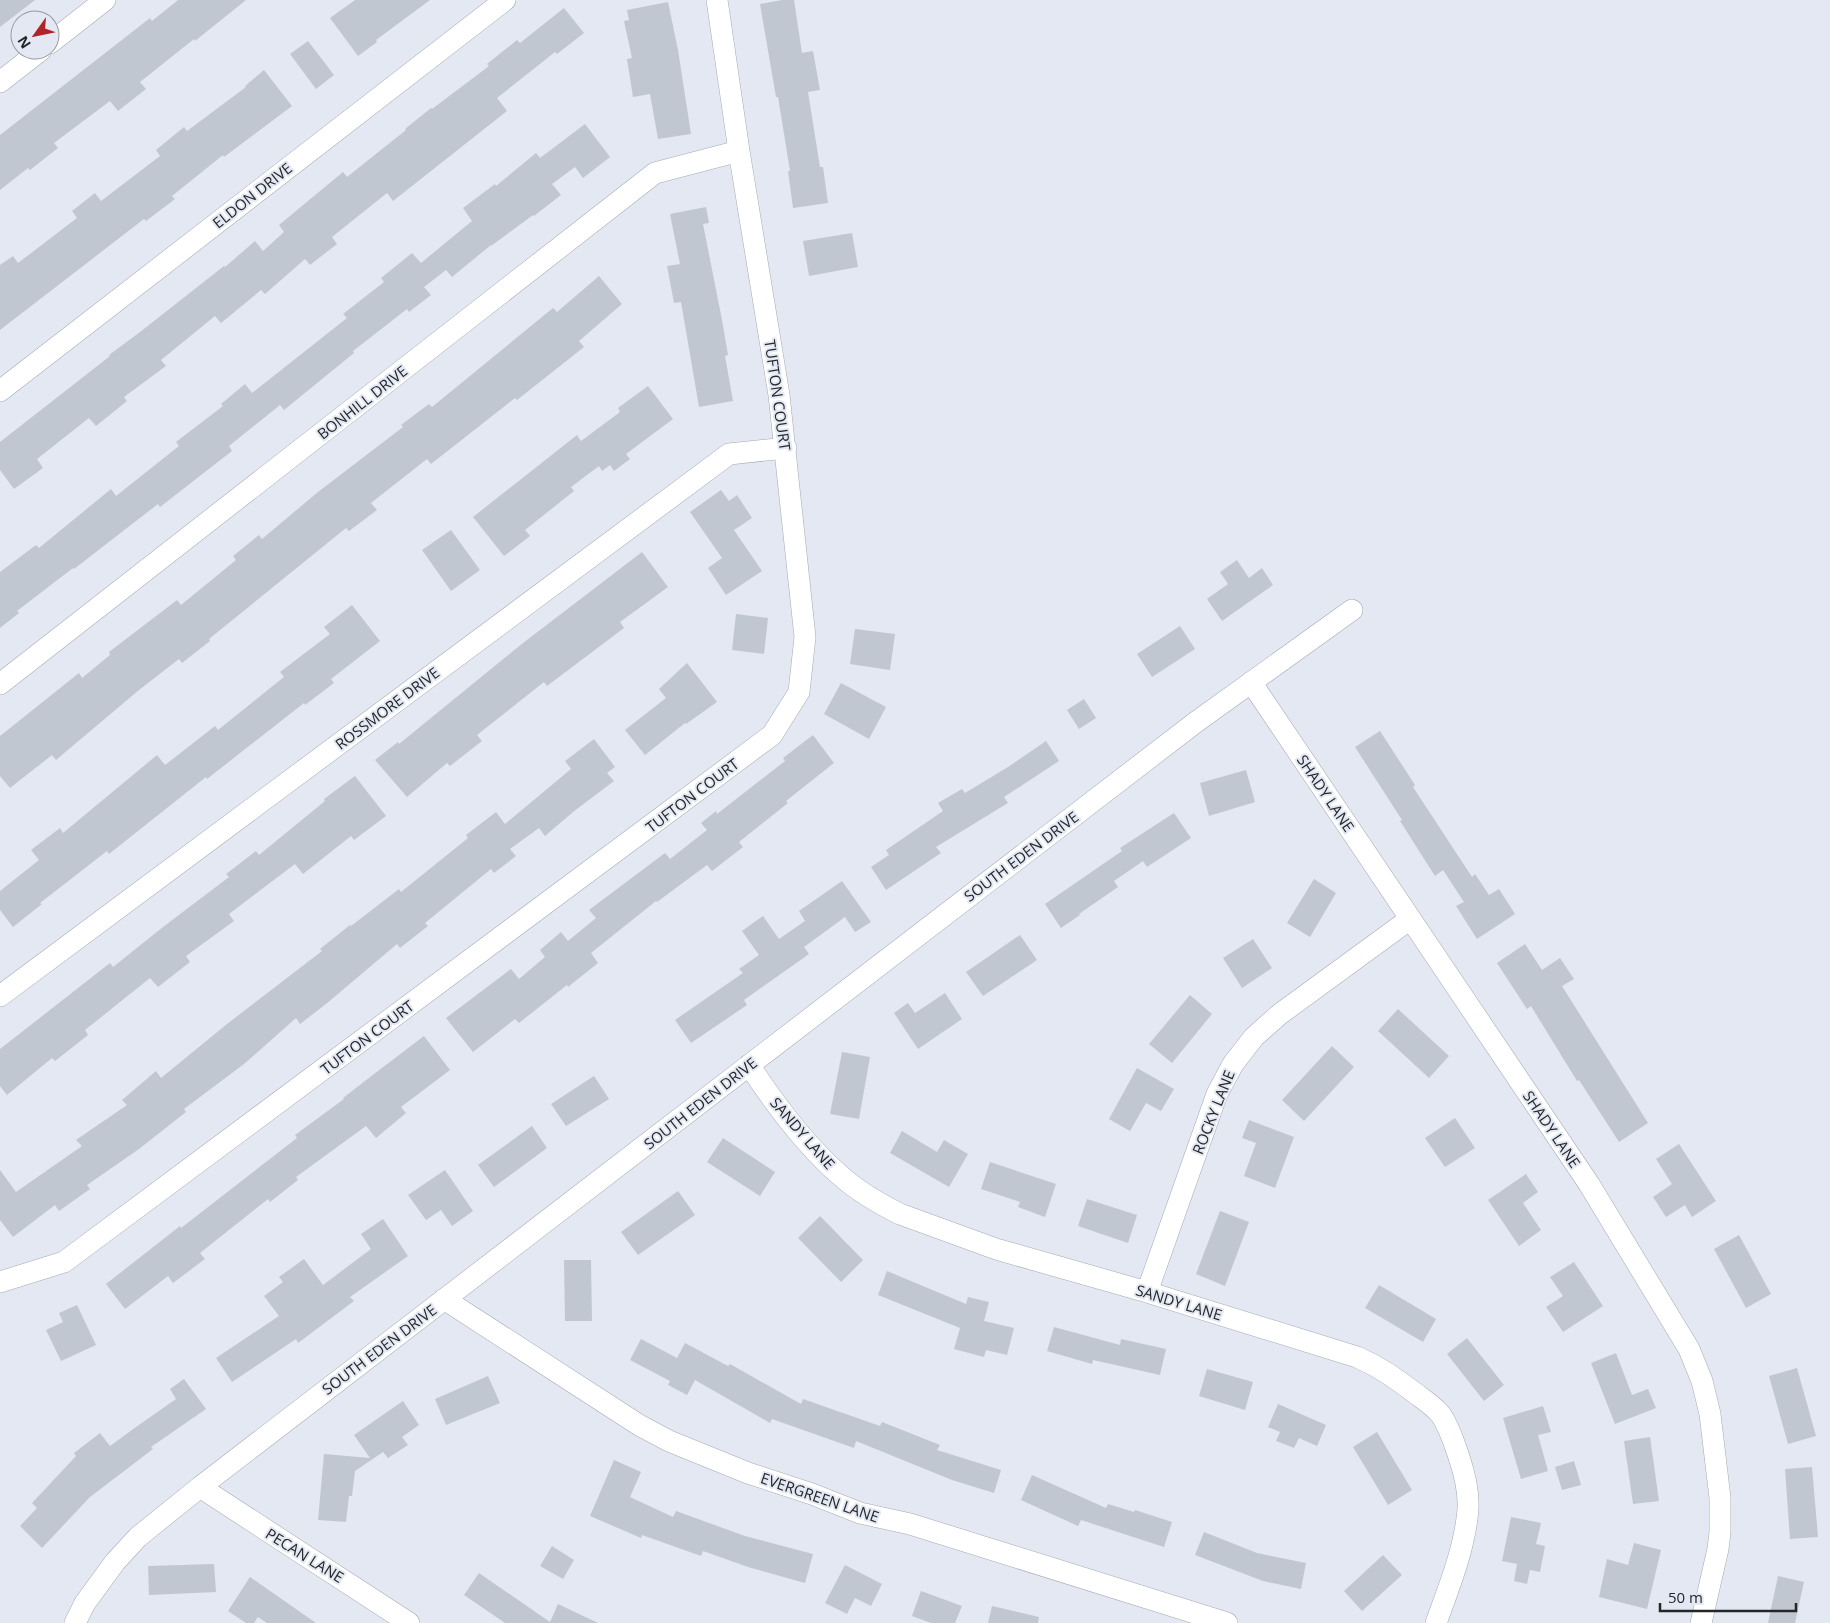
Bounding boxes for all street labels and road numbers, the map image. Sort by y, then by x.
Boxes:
street label: ELDON DRIVE [208,158,296,232]
street label: TUFTON COURT [760,338,796,452]
street label: BONHILL DRIVE [313,361,411,443]
street label: ROSSMORE DRIVE [331,662,443,754]
street label: SHADY LANE [1293,751,1359,835]
street label: TUFTON COURT [641,753,743,837]
street label: SOUTH EDEN DRIVE [960,806,1082,906]
street label: TUFTON COURT [316,995,418,1079]
street label: SOUTH EDEN DRIVE [639,1053,761,1153]
street label: ROCKY LANE [1187,1067,1239,1157]
street label: SHADY LANE [1519,1087,1585,1171]
street label: SANDY LANE [766,1093,840,1173]
street label: SANDY LANE [1133,1279,1225,1325]
street label: SOUTH EDEN DRIVE [318,1299,440,1399]
street label: EVERGREEN LANE [758,1467,882,1527]
street label: PECAN LANE [262,1523,348,1587]

